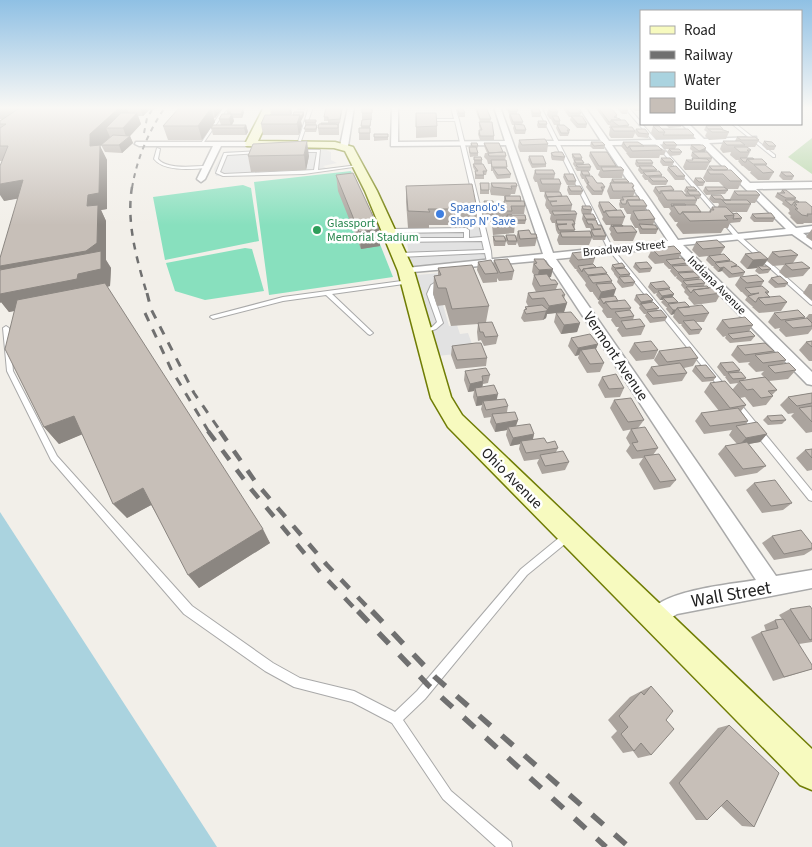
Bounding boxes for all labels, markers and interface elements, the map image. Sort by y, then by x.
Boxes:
legend [640,10,802,125]
text: Road [684,20,716,41]
text: Railway [684,45,733,66]
text: Water [684,70,721,91]
text: Building [684,95,737,116]
place label: Spagnolo's Shop N' Save [450,199,516,230]
marker: Spagnolo's Shop N' Save [434,208,446,220]
place label: Glassport Memorial Stadium [327,215,419,246]
marker: Glassport Memorial Stadium [311,224,323,236]
street label: Broadway Street [582,236,666,261]
street label: Indiana Avenue [683,252,750,319]
street label: Vermont Avenue [578,308,653,405]
street label: Ohio Avenue [476,443,547,514]
street label: Wall Street [689,575,773,614]

